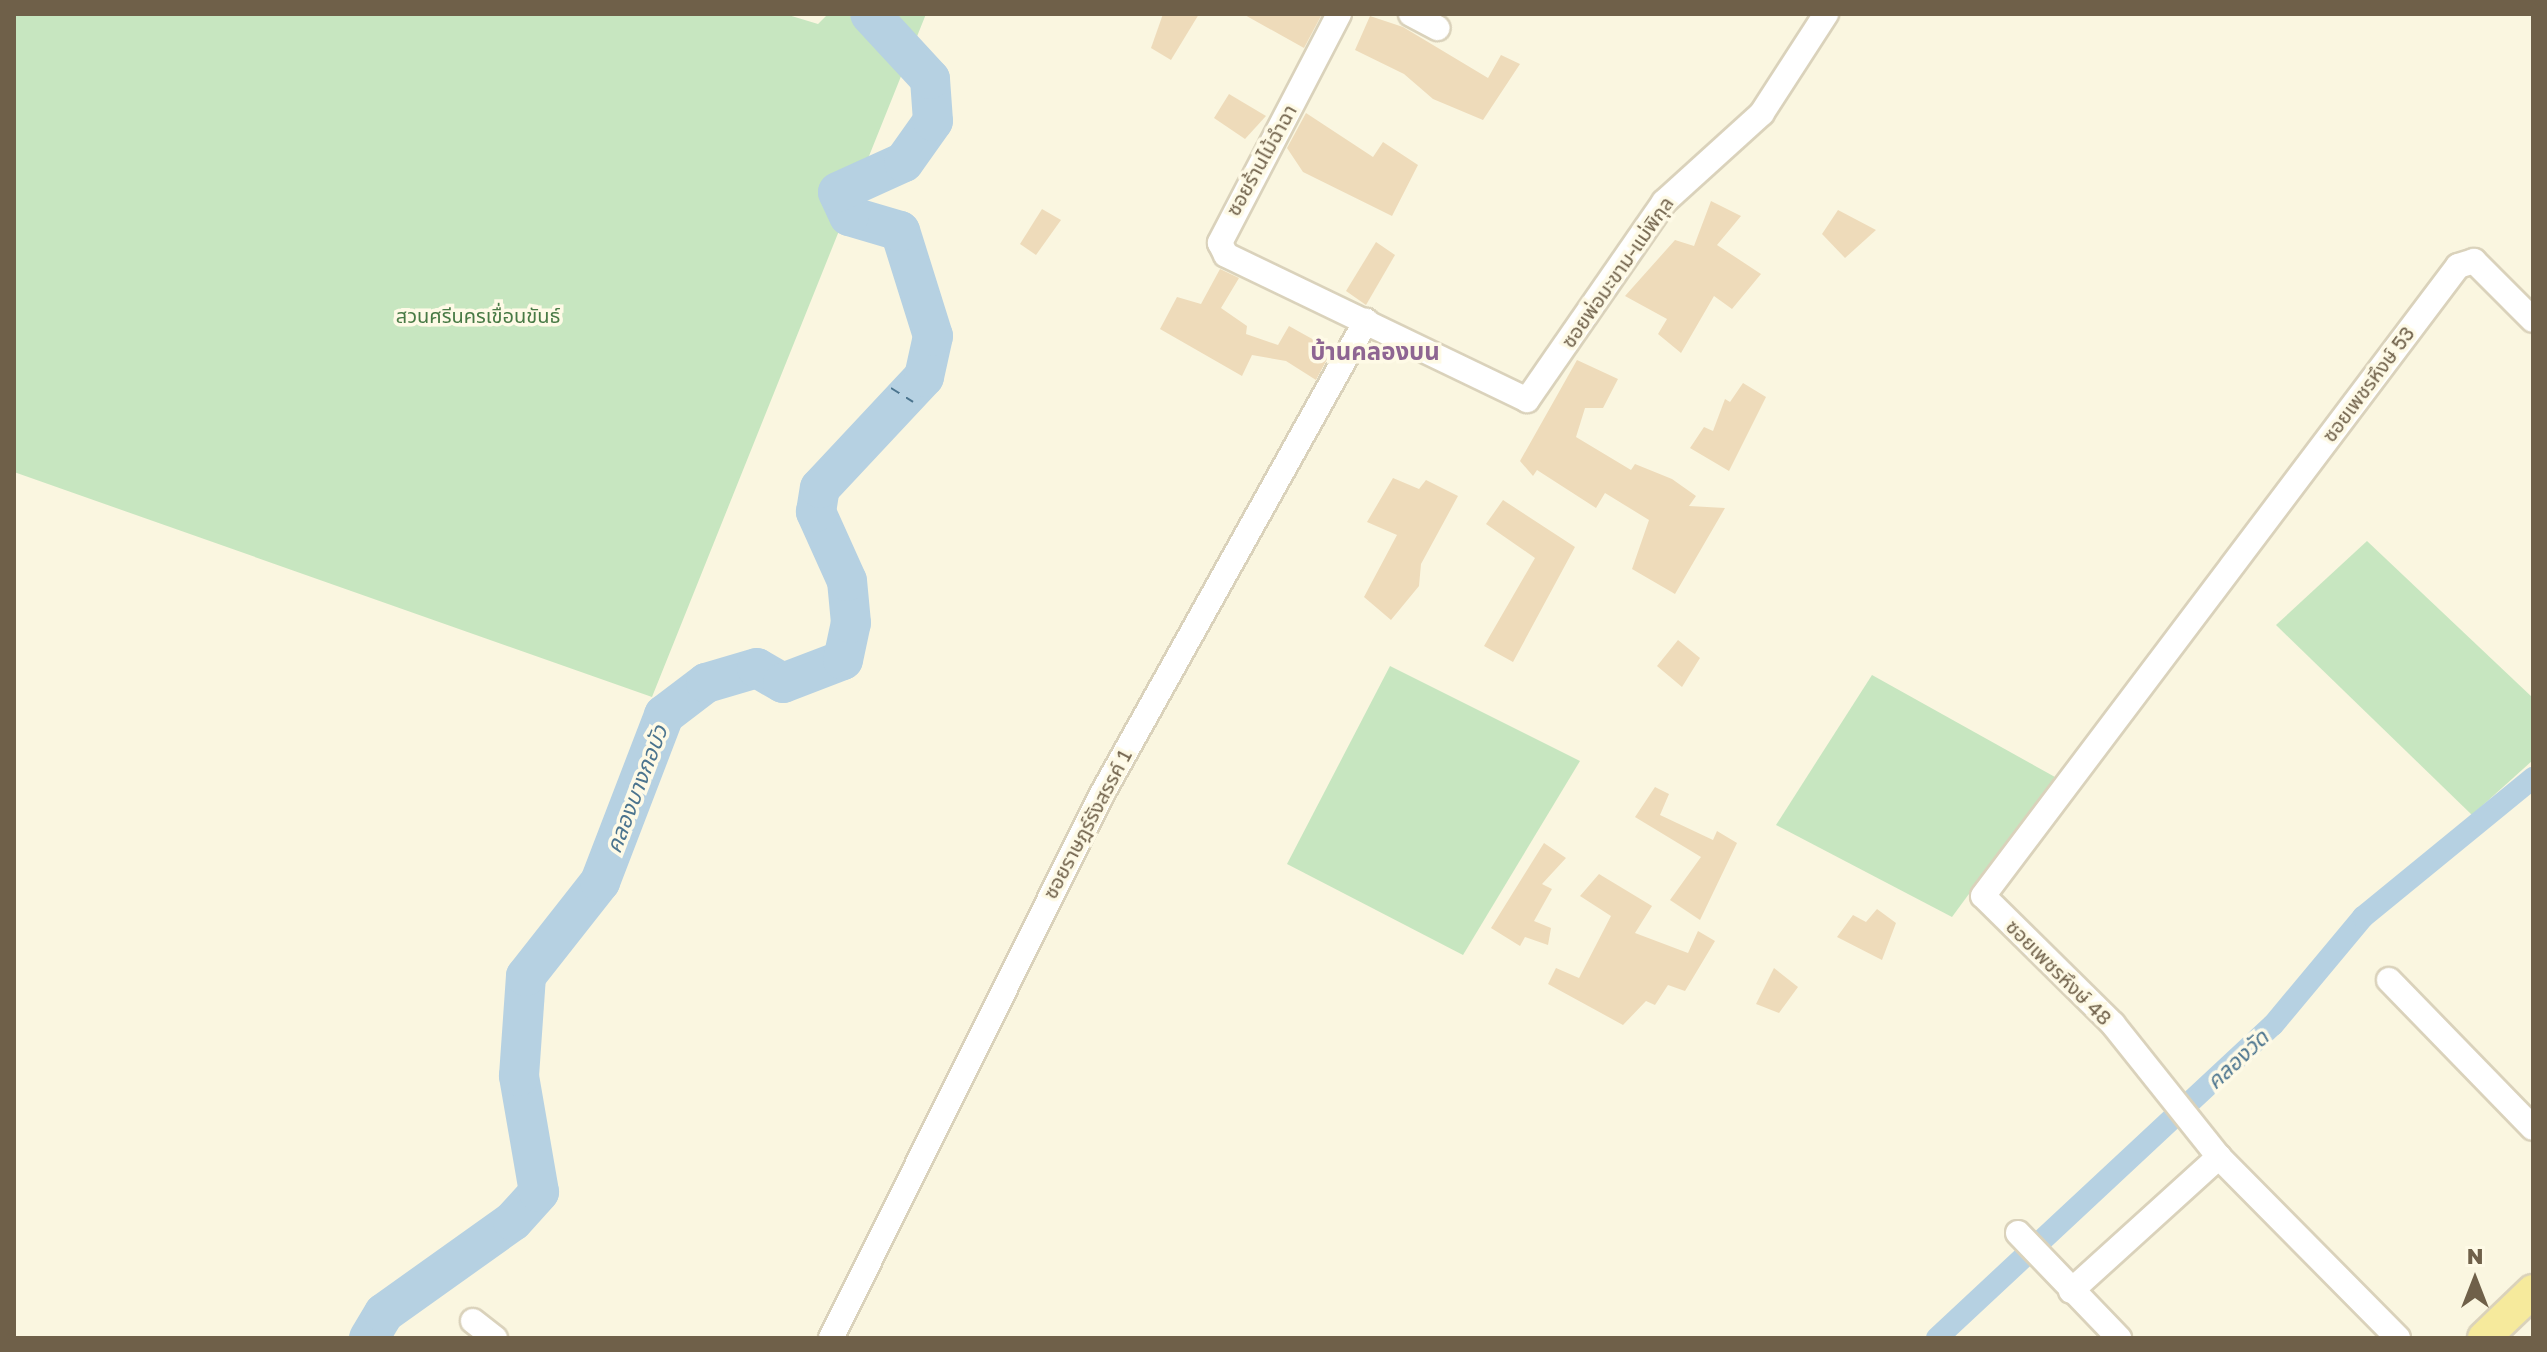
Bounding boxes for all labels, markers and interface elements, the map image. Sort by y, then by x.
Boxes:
street label: ซอยร้านไม้ฉำฉา [1221,100,1301,220]
street label: ซอยพ่อมะขาม-แม่พิกุล [1556,192,1678,352]
park label: สวนศรีนครเขื่อนขันธ์ [396,303,560,327]
street label: ซอยเพชรหึงษ์ 53 [2317,322,2419,446]
district label: บ้านคลองบน [1310,337,1440,365]
water label: คลองบางกอบัว [600,721,672,857]
street label: ซอยราษฎร์รังสรรค์ 1 [1038,745,1136,903]
street label: ซอยเพชรหึงษ์ 48 [2001,914,2117,1030]
water label: คลองวัด [2201,1024,2273,1094]
north arrow [2435,1240,2515,1320]
text: N [2467,1242,2483,1269]

